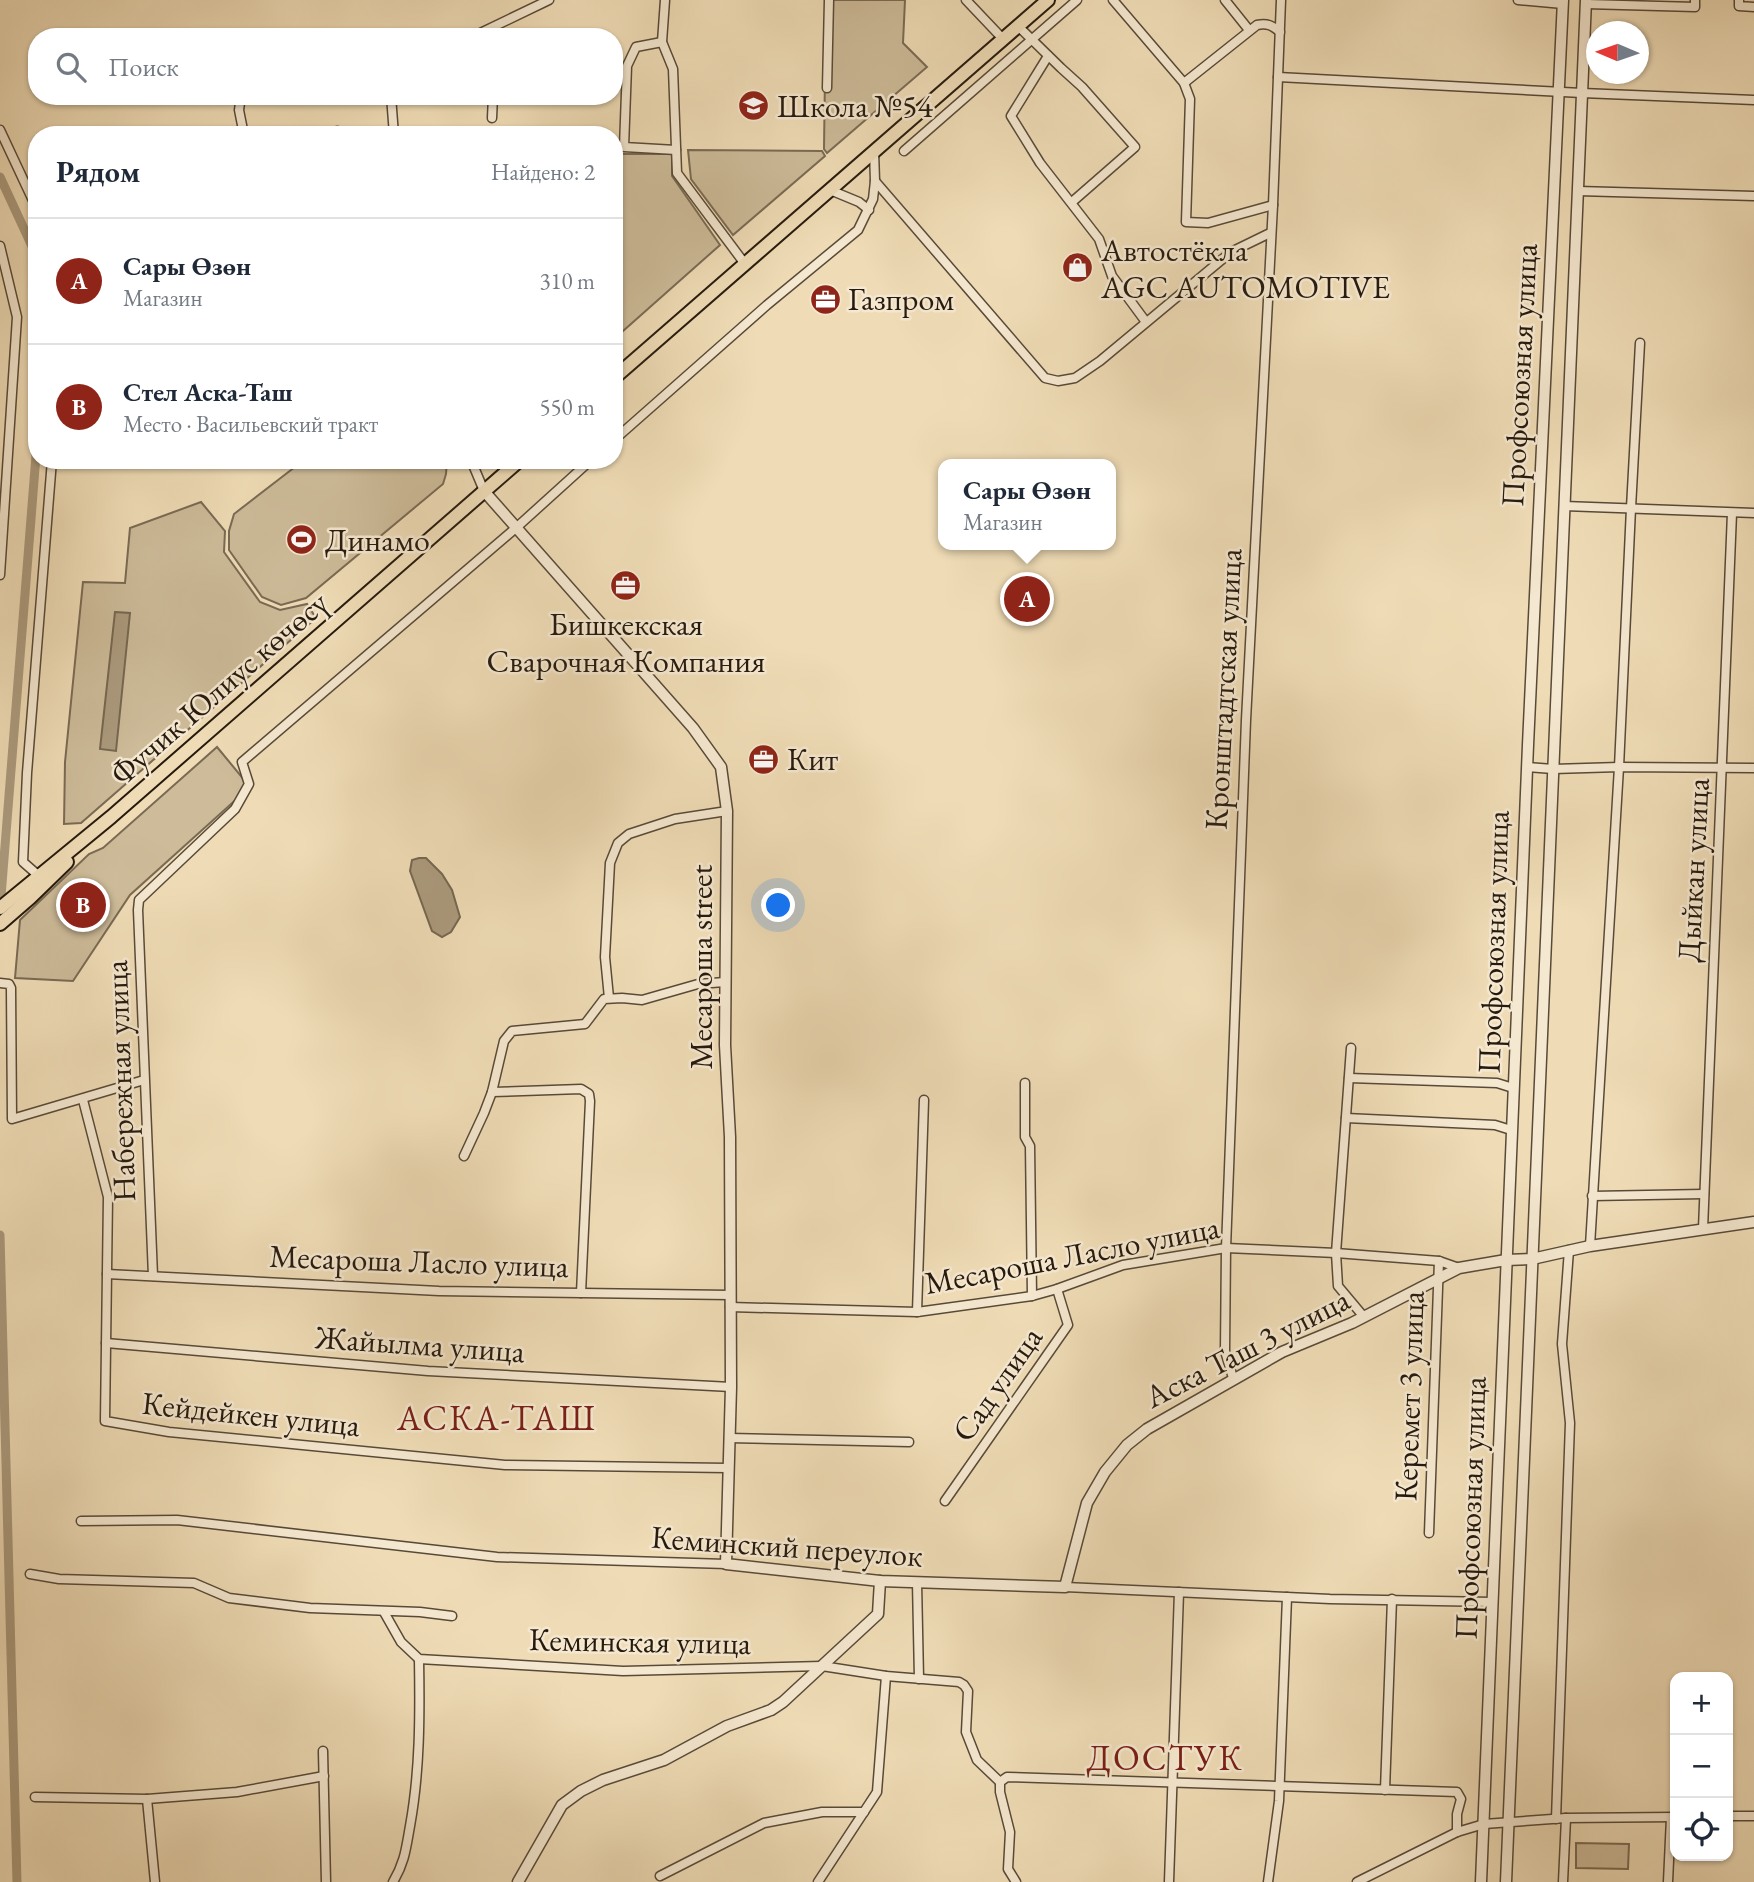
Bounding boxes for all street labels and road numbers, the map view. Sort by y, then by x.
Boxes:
street label: Профсоюзная улица [1491,242,1547,508]
street label: Кронштадтская улица [1195,547,1251,831]
street label: Фучик Юлиус көчөсү [101,581,337,794]
street label: Дыйкан улица [1667,777,1719,963]
street label: Профсоюзная улица [1467,809,1519,1074]
street label: Месароша street [680,864,722,1070]
street label: Набережная улица [95,959,145,1203]
street label: Месароша Ласло улица [921,1206,1223,1304]
street label: Месароша Ласло улица [269,1235,570,1287]
street label: Аска Таш 3 улица [1137,1278,1357,1418]
street label: Керемет 3 улица [1384,1290,1434,1502]
street label: Жайылма улица [313,1316,526,1372]
street label: Сад улица [942,1318,1052,1450]
street label: Профсоюзная улица [1444,1375,1496,1640]
street label: Кейдейкен улица [140,1382,362,1446]
street label: Кеминский переулок [650,1516,924,1576]
street label: Кеминская улица [529,1618,752,1664]

